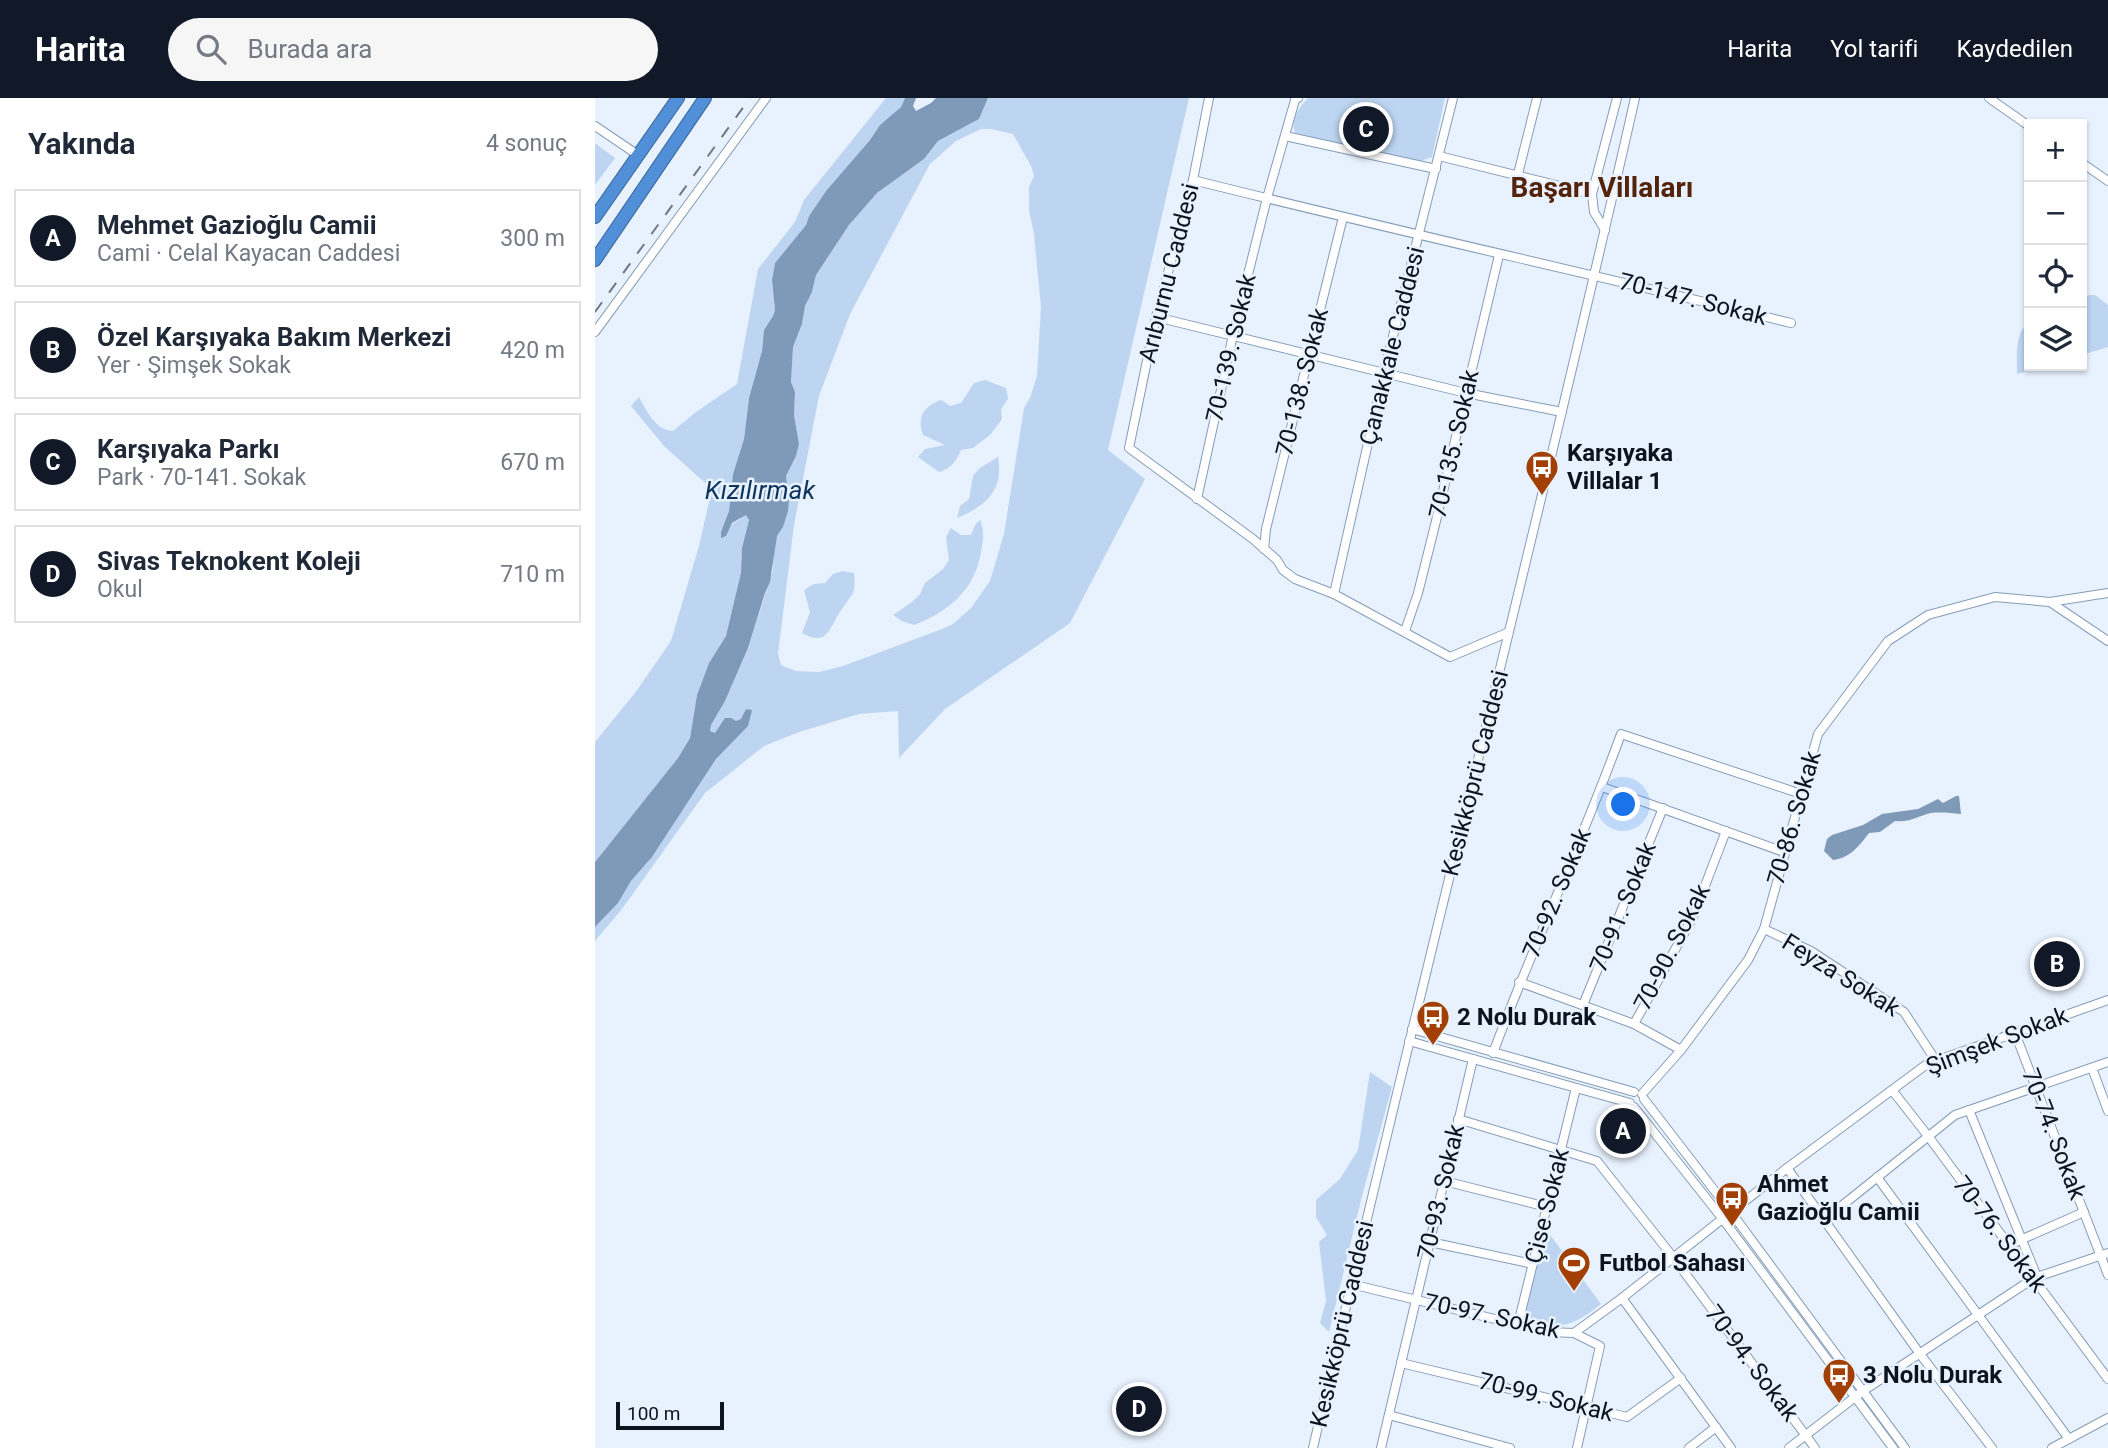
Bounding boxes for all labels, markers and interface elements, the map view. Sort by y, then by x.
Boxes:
search box [168,18,658,81]
text: Harita [35,30,126,69]
icon: search [192,30,230,68]
text: Burada ara [248,34,372,64]
text: Harita [1727,35,1792,63]
text: Yol tarifi [1830,35,1918,63]
text: Kaydedilen [1956,35,2073,63]
pin: C [1343,103,1389,155]
map controls [2024,119,2087,371]
button: + [2024,119,2087,182]
text: Yakında [28,126,136,161]
text: 4 sonuç [486,130,567,157]
district label: Başarı Villaları [1511,171,1693,204]
street label: Arıburnu Caddesi [1133,180,1205,366]
button: − [2024,182,2087,245]
text: Mehmet Gazioğlu Camii [97,210,377,240]
text: A [45,225,61,252]
text: 300 m [500,225,565,252]
text: Cami · Celal Kayacan Caddesi [97,240,400,267]
street label: Çanakkale Caddesi [1354,244,1430,448]
button: locate [2024,245,2087,308]
street label: 70-147. Sokak [1616,267,1771,331]
street label: 70-139. Sokak [1200,270,1262,425]
street label: 70-138. Sokak [1270,304,1334,459]
button: layers [2024,308,2087,371]
text: Özel Karşıyaka Bakım Merkezi [97,322,451,352]
text: B [46,337,60,364]
text: 420 m [500,337,565,364]
text: Yer · Şimşek Sokak [97,352,291,379]
street label: 70-135. Sokak [1423,366,1485,521]
text: Karşıyaka Parkı [97,434,280,464]
place label: Karşıyaka Villalar 1 [1567,439,1673,495]
bus stop icon: Karşıyaka Villalar 1 [1523,448,1561,497]
text: C [45,449,61,476]
text: 670 m [500,449,565,476]
text: Park · 70-141. Sokak [97,464,306,491]
water label: Kızılırmak [705,475,816,505]
text: Sivas Teknokent Koleji [97,546,361,576]
text: D [46,561,60,588]
text: 710 m [500,561,565,588]
text: Okul [97,576,143,603]
street label: Kesikköprü Caddesi [1436,667,1514,879]
street label: 70-86. Sokak [1761,747,1827,888]
your location [1606,787,1640,821]
street label: 70-92. Sokak [1517,823,1597,962]
street label: 70-91. Sokak [1584,837,1662,976]
street label: 70-90. Sokak [1628,878,1716,1015]
street label: Feyza Sokak [1777,928,1906,1023]
pin: B [2034,938,2080,990]
bus stop icon: 2 Nolu Durak [1414,998,1452,1047]
street label: Şimşek Sokak [1922,1001,2073,1081]
place label: 2 Nolu Durak [1457,1003,1597,1031]
street label: 70-74. Sokak [2016,1064,2092,1204]
pin: A [1600,1105,1646,1157]
street label: 70-93. Sokak [1412,1121,1470,1262]
street label: Çise Sokak [1519,1145,1575,1267]
place label: Ahmet Gazioğlu Camii [1757,1170,1920,1226]
street label: 70-76. Sokak [1947,1170,2053,1298]
bus stop icon: Ahmet Gazioğlu Camii [1713,1179,1751,1228]
street label: Kesikköprü Caddesi [1305,1218,1379,1430]
sports icon: Futbol Sahası [1555,1244,1593,1293]
place label: Futbol Sahası [1599,1249,1746,1277]
street label: 70-97. Sokak [1422,1288,1563,1344]
street label: 70-94. Sokak [1699,1299,1805,1427]
bus stop icon: 3 Nolu Durak [1820,1356,1858,1405]
place label: 3 Nolu Durak [1863,1361,2003,1389]
street label: 70-99. Sokak [1476,1367,1617,1428]
pin: D [1116,1383,1162,1435]
scale bar [616,1399,725,1431]
text: 100 m [627,1402,680,1425]

